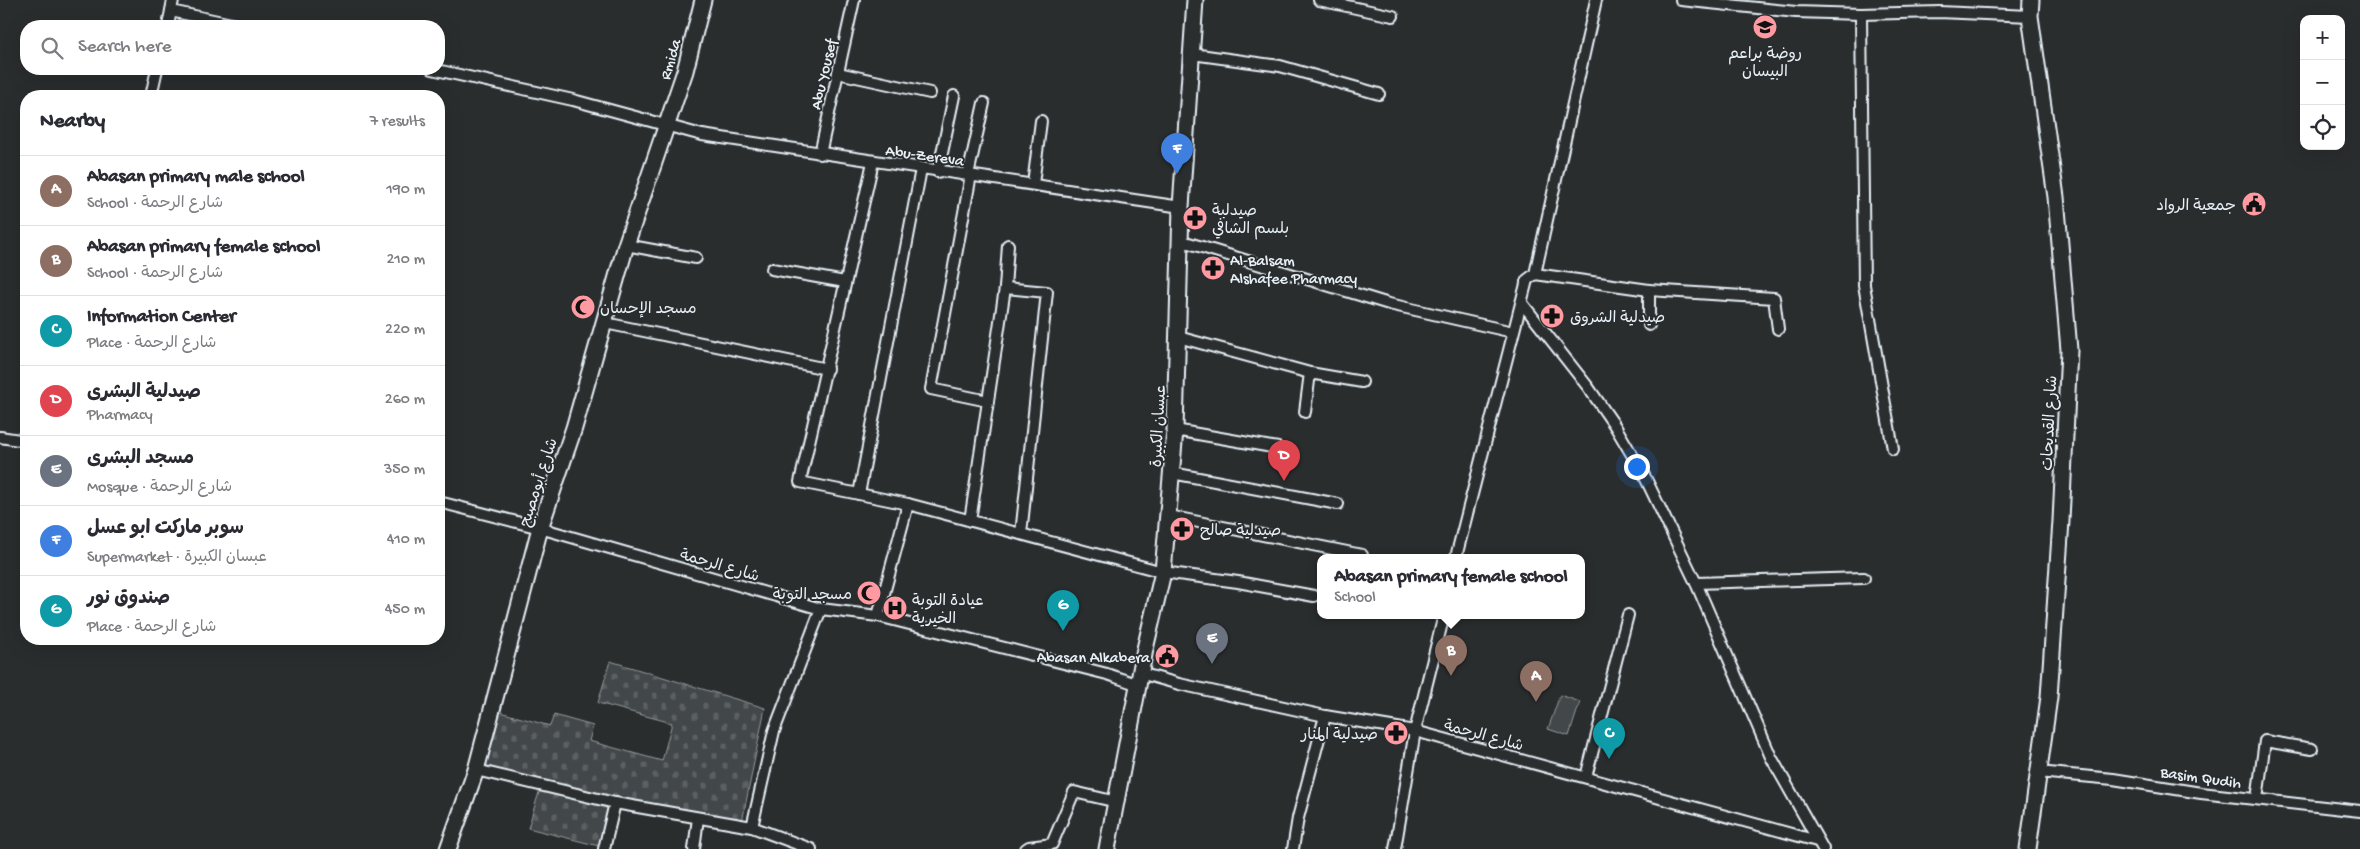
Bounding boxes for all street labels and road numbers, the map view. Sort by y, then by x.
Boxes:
street label: Rmida [658,36,688,83]
street label: Abu Yousef [808,37,843,112]
street label: Abu-Zereva [884,143,966,173]
street label: شارع القديحات [2040,375,2063,471]
street label: عبسان الكبيرة [1149,384,1172,468]
street label: شارع أبومصبح [515,436,564,530]
street label: شارع الرحمة [677,546,761,588]
street label: شارع الرحمة [1441,717,1525,757]
street label: Basim Qudih [2158,764,2242,795]

